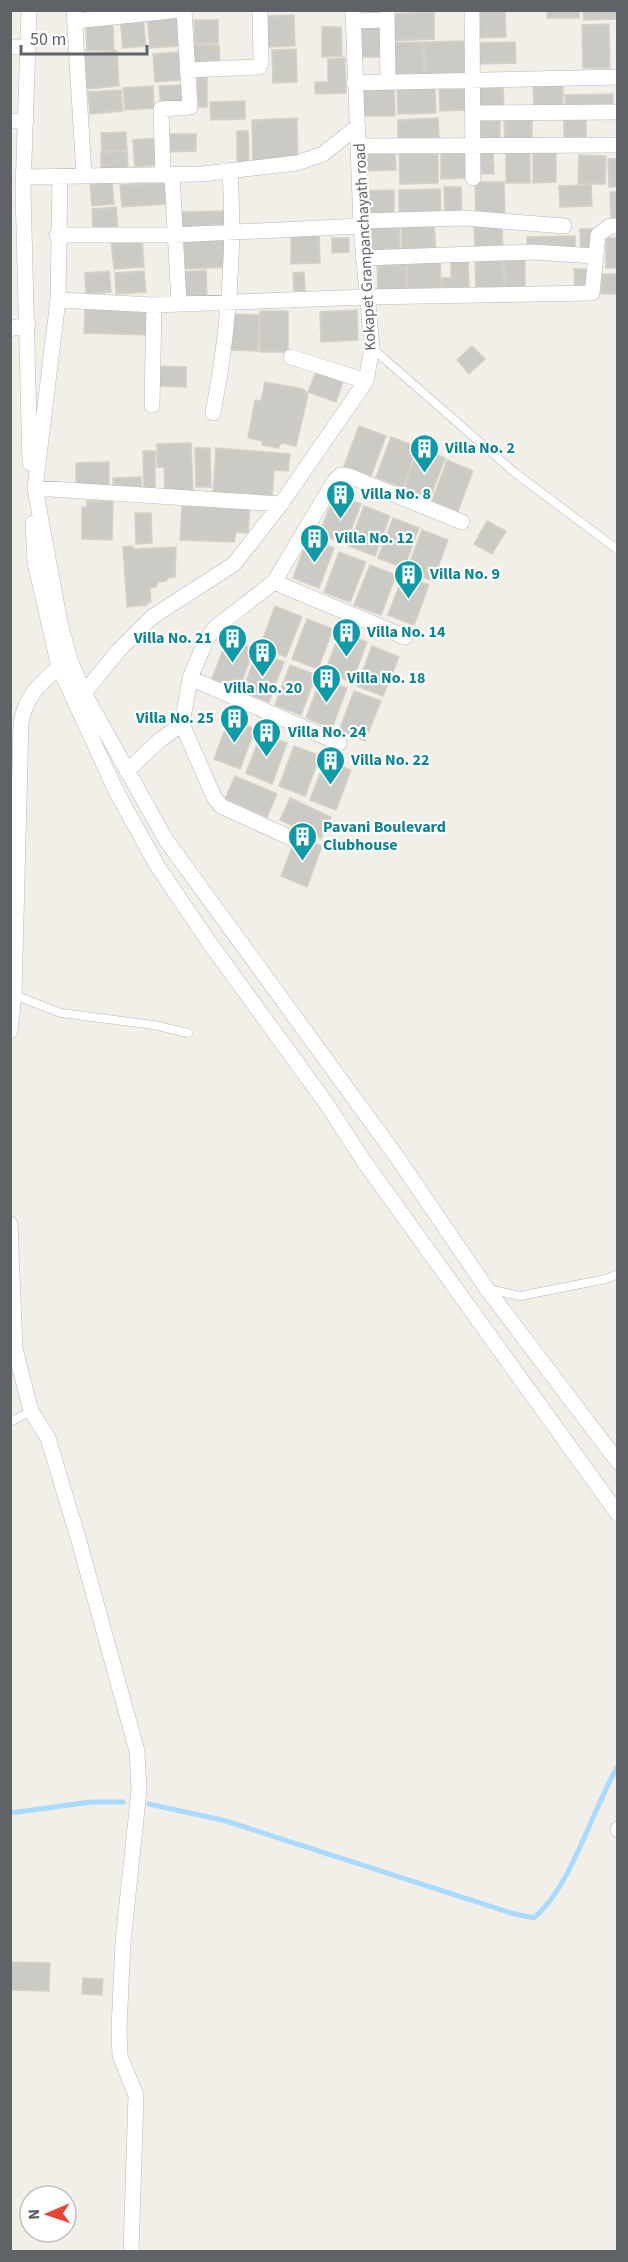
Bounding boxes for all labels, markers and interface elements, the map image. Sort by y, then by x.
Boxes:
scale bar [21,18,147,56]
text: 50 m [30,27,66,52]
street label: Kokapet Grampanchayath road [349,143,381,351]
building icon: Villa No. 2 [408,432,440,474]
place label: Villa No. 2 [444,437,515,459]
building icon: Villa No. 8 [324,478,356,520]
place label: Villa No. 8 [360,483,431,505]
building icon: Villa No. 12 [298,522,330,564]
place label: Villa No. 12 [334,527,413,549]
building icon: Villa No. 9 [393,558,425,600]
place label: Villa No. 9 [429,563,500,585]
building icon: Villa No. 14 [330,616,362,658]
place label: Villa No. 14 [366,621,446,643]
building icon: Villa No. 21 [217,622,249,664]
place label: Villa No. 21 [133,627,212,649]
building icon: Villa No. 20 [247,636,279,678]
building icon: Villa No. 18 [310,662,342,704]
place label: Villa No. 18 [346,667,425,689]
place label: Villa No. 20 [223,677,302,699]
building icon: Villa No. 25 [219,702,251,744]
place label: Villa No. 25 [135,707,214,729]
building icon: Villa No. 24 [251,716,283,758]
place label: Villa No. 24 [287,721,367,743]
building icon: Villa No. 22 [314,744,346,786]
place label: Villa No. 22 [350,749,429,771]
place label: Pavani Boulevard Clubhouse [323,816,446,856]
building icon: Pavani Boulevard Clubhouse [286,820,318,862]
north arrow [18,2184,78,2244]
text: N [23,2209,45,2220]

